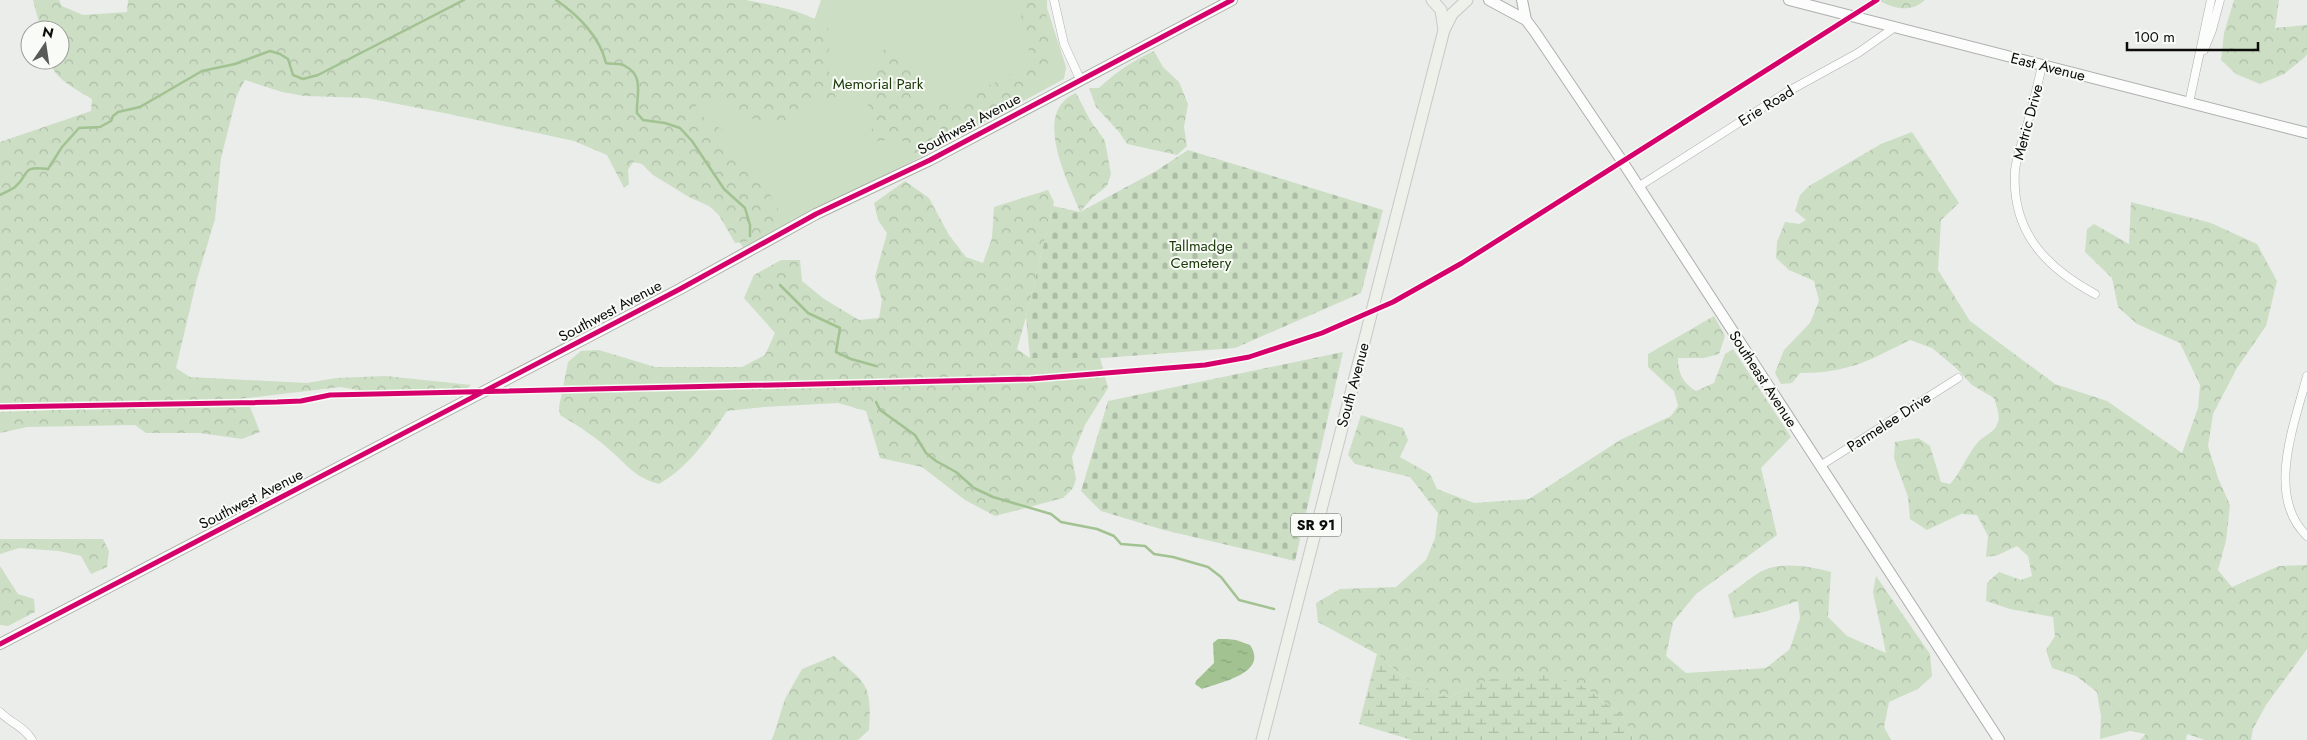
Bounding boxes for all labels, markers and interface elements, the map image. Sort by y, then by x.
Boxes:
north arrow [20,20,70,70]
scale bar [2127,20,2258,52]
text: N [40,21,56,43]
text: 100 m [2134,26,2175,48]
street label: East Avenue [2008,47,2088,87]
park label: Memorial Park [833,73,924,95]
street label: Erie Road [1734,80,1798,132]
street label: Metric Drive [2007,81,2049,162]
street label: Southwest Avenue [913,87,1025,161]
park label: Tallmadge Cemetery [1169,235,1233,274]
street label: Southwest Avenue [554,274,666,348]
street label: Southeast Avenue [1723,326,1803,432]
street label: South Avenue [1331,340,1375,430]
street label: Parmelee Drive [1843,386,1936,457]
street label: Southwest Avenue [195,463,307,535]
road number: SR 91 [1291,514,1341,536]

